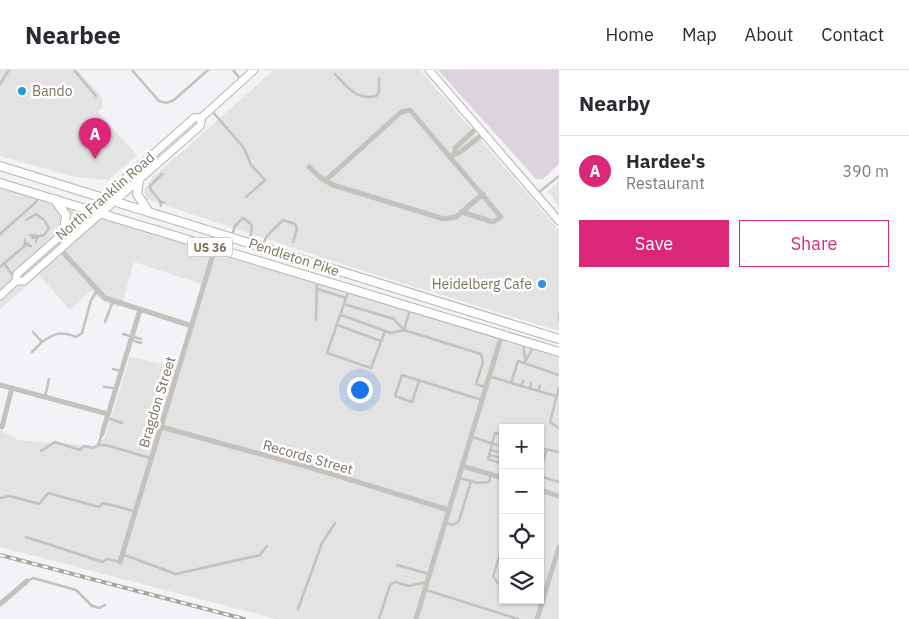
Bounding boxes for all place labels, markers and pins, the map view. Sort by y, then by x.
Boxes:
place label: Bando [32,82,73,100]
marker: Bando [16,85,28,97]
pin: A [79,118,111,159]
place label: Heidelberg Cafe [432,275,532,293]
marker: Heidelberg Cafe [536,278,548,290]

